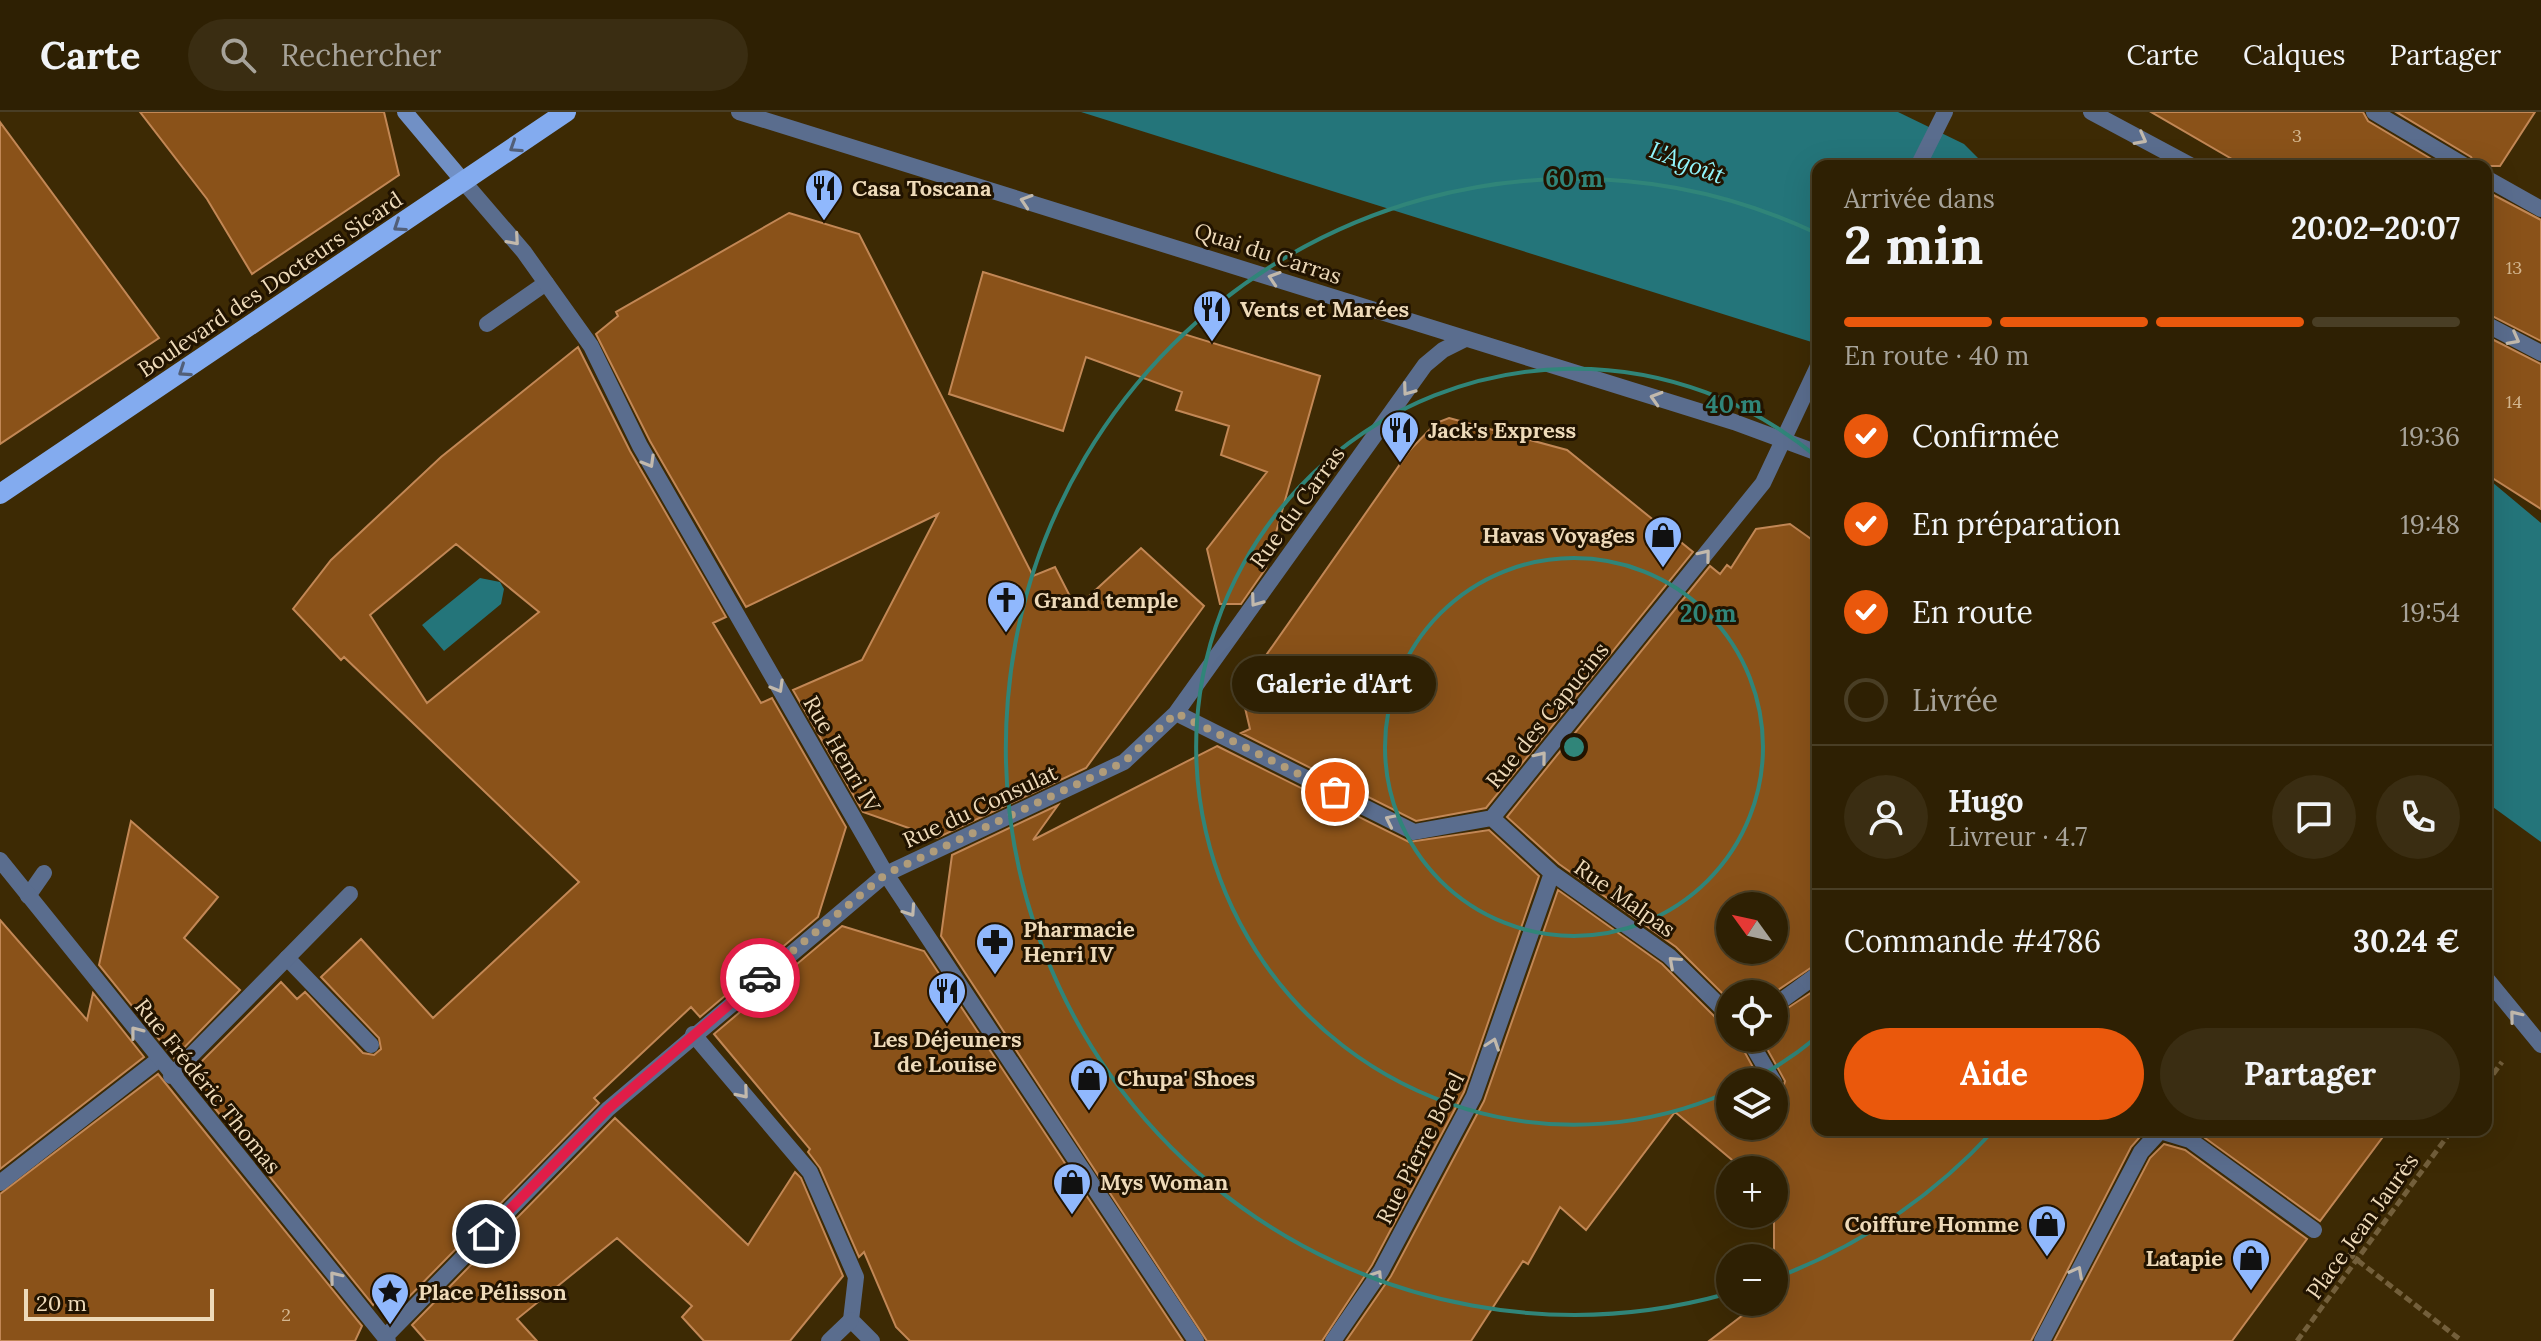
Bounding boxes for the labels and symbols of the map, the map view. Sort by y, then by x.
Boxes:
house number: 3 [2292,124,2302,147]
one-way arrow [2132,129,2147,145]
water label: L'Agoût [1645,134,1729,191]
one-way arrow [510,138,524,153]
text: 60 m [1545,163,1603,194]
restaurant icon: Casa Toscana [803,167,845,222]
place label: Casa Toscana [852,174,992,202]
street label: Boulevard des Docteurs Sicard [132,185,408,383]
one-way arrow [1020,194,1034,210]
one-way arrow [394,216,408,231]
street label: Quai du Carras [1191,216,1345,290]
one-way arrow [505,231,519,246]
house number: 13 [2506,256,2522,279]
one-way arrow [1268,272,1282,288]
restaurant icon: Vents et Marées [1191,288,1233,343]
place label: Vents et Marées [1240,295,1409,323]
one-way arrow [2505,329,2520,344]
one-way arrow [178,361,192,376]
one-way arrow [1403,381,1418,395]
text: 40 m [1706,389,1762,420]
house number: 14 [2506,390,2522,413]
one-way arrow [1649,391,1663,407]
restaurant icon: Jack's Express [1379,409,1421,464]
place label: Jack's Express [1428,416,1576,444]
street label: Rue du Carras [1243,441,1351,573]
one-way arrow [639,453,655,468]
shop icon: Havas Voyages [1642,514,1684,569]
place label: Havas Voyages [1482,521,1635,549]
one-way arrow [1695,549,1709,564]
church icon: Grand temple [985,579,1027,634]
place label: Grand temple [1034,586,1178,614]
one-way arrow [1251,592,1266,607]
text: 20 m [1680,598,1736,629]
street label: Rue des Capucins [1479,636,1615,794]
callout: Galerie d'Art [1233,656,1437,712]
one-way arrow [768,679,784,693]
street label: Rue Henri IV [797,691,887,818]
centre of rings [1560,733,1588,761]
one-way arrow [1532,751,1546,766]
street label: Rue du Consulat [898,758,1062,854]
pin [1301,758,1369,826]
one-way arrow [1384,814,1399,830]
street label: Rue Malpas [1569,853,1681,943]
north arrow [1716,892,1788,964]
one-way arrow [900,903,915,917]
place label: Pharmacie Henri IV [1023,915,1135,968]
pharmacy icon: Pharmacie Henri IV [974,921,1016,976]
courier [720,938,800,1018]
one-way arrow [1669,956,1683,971]
restaurant icon: Les Déjeuners de Louise [926,970,968,1025]
street label: Rue Frédéric Thomas [129,993,287,1179]
one-way arrow [2510,1011,2525,1025]
place label: Les Déjeuners de Louise [872,1025,1022,1078]
one-way arrow [131,1026,145,1041]
one-way arrow [1483,1038,1499,1052]
shop icon: Chupa' Shoes [1068,1057,1110,1112]
place label: Chupa' Shoes [1117,1064,1255,1092]
street label: Rue Pierre Borel [1370,1067,1470,1229]
one-way arrow [734,1084,748,1098]
street label: Place Jean Jaurès [2300,1147,2424,1305]
shop icon: Mys Woman [1051,1161,1093,1216]
place label: Mys Woman [1100,1168,1228,1196]
pin [452,1200,520,1268]
shop icon: Coiffure Homme [2026,1203,2068,1258]
place label: Coiffure Homme [1844,1210,2019,1238]
shop icon: Latapie [2230,1237,2272,1292]
place label: Latapie [2145,1244,2223,1272]
one-way arrow [2068,1265,2083,1280]
place icon: Place Pélisson [369,1271,411,1326]
one-way arrow [1367,1271,1382,1285]
one-way arrow [330,1272,345,1286]
place label: Place Pélisson [418,1278,567,1306]
scale bar [24,1285,214,1321]
house number: 2 [281,1303,291,1326]

